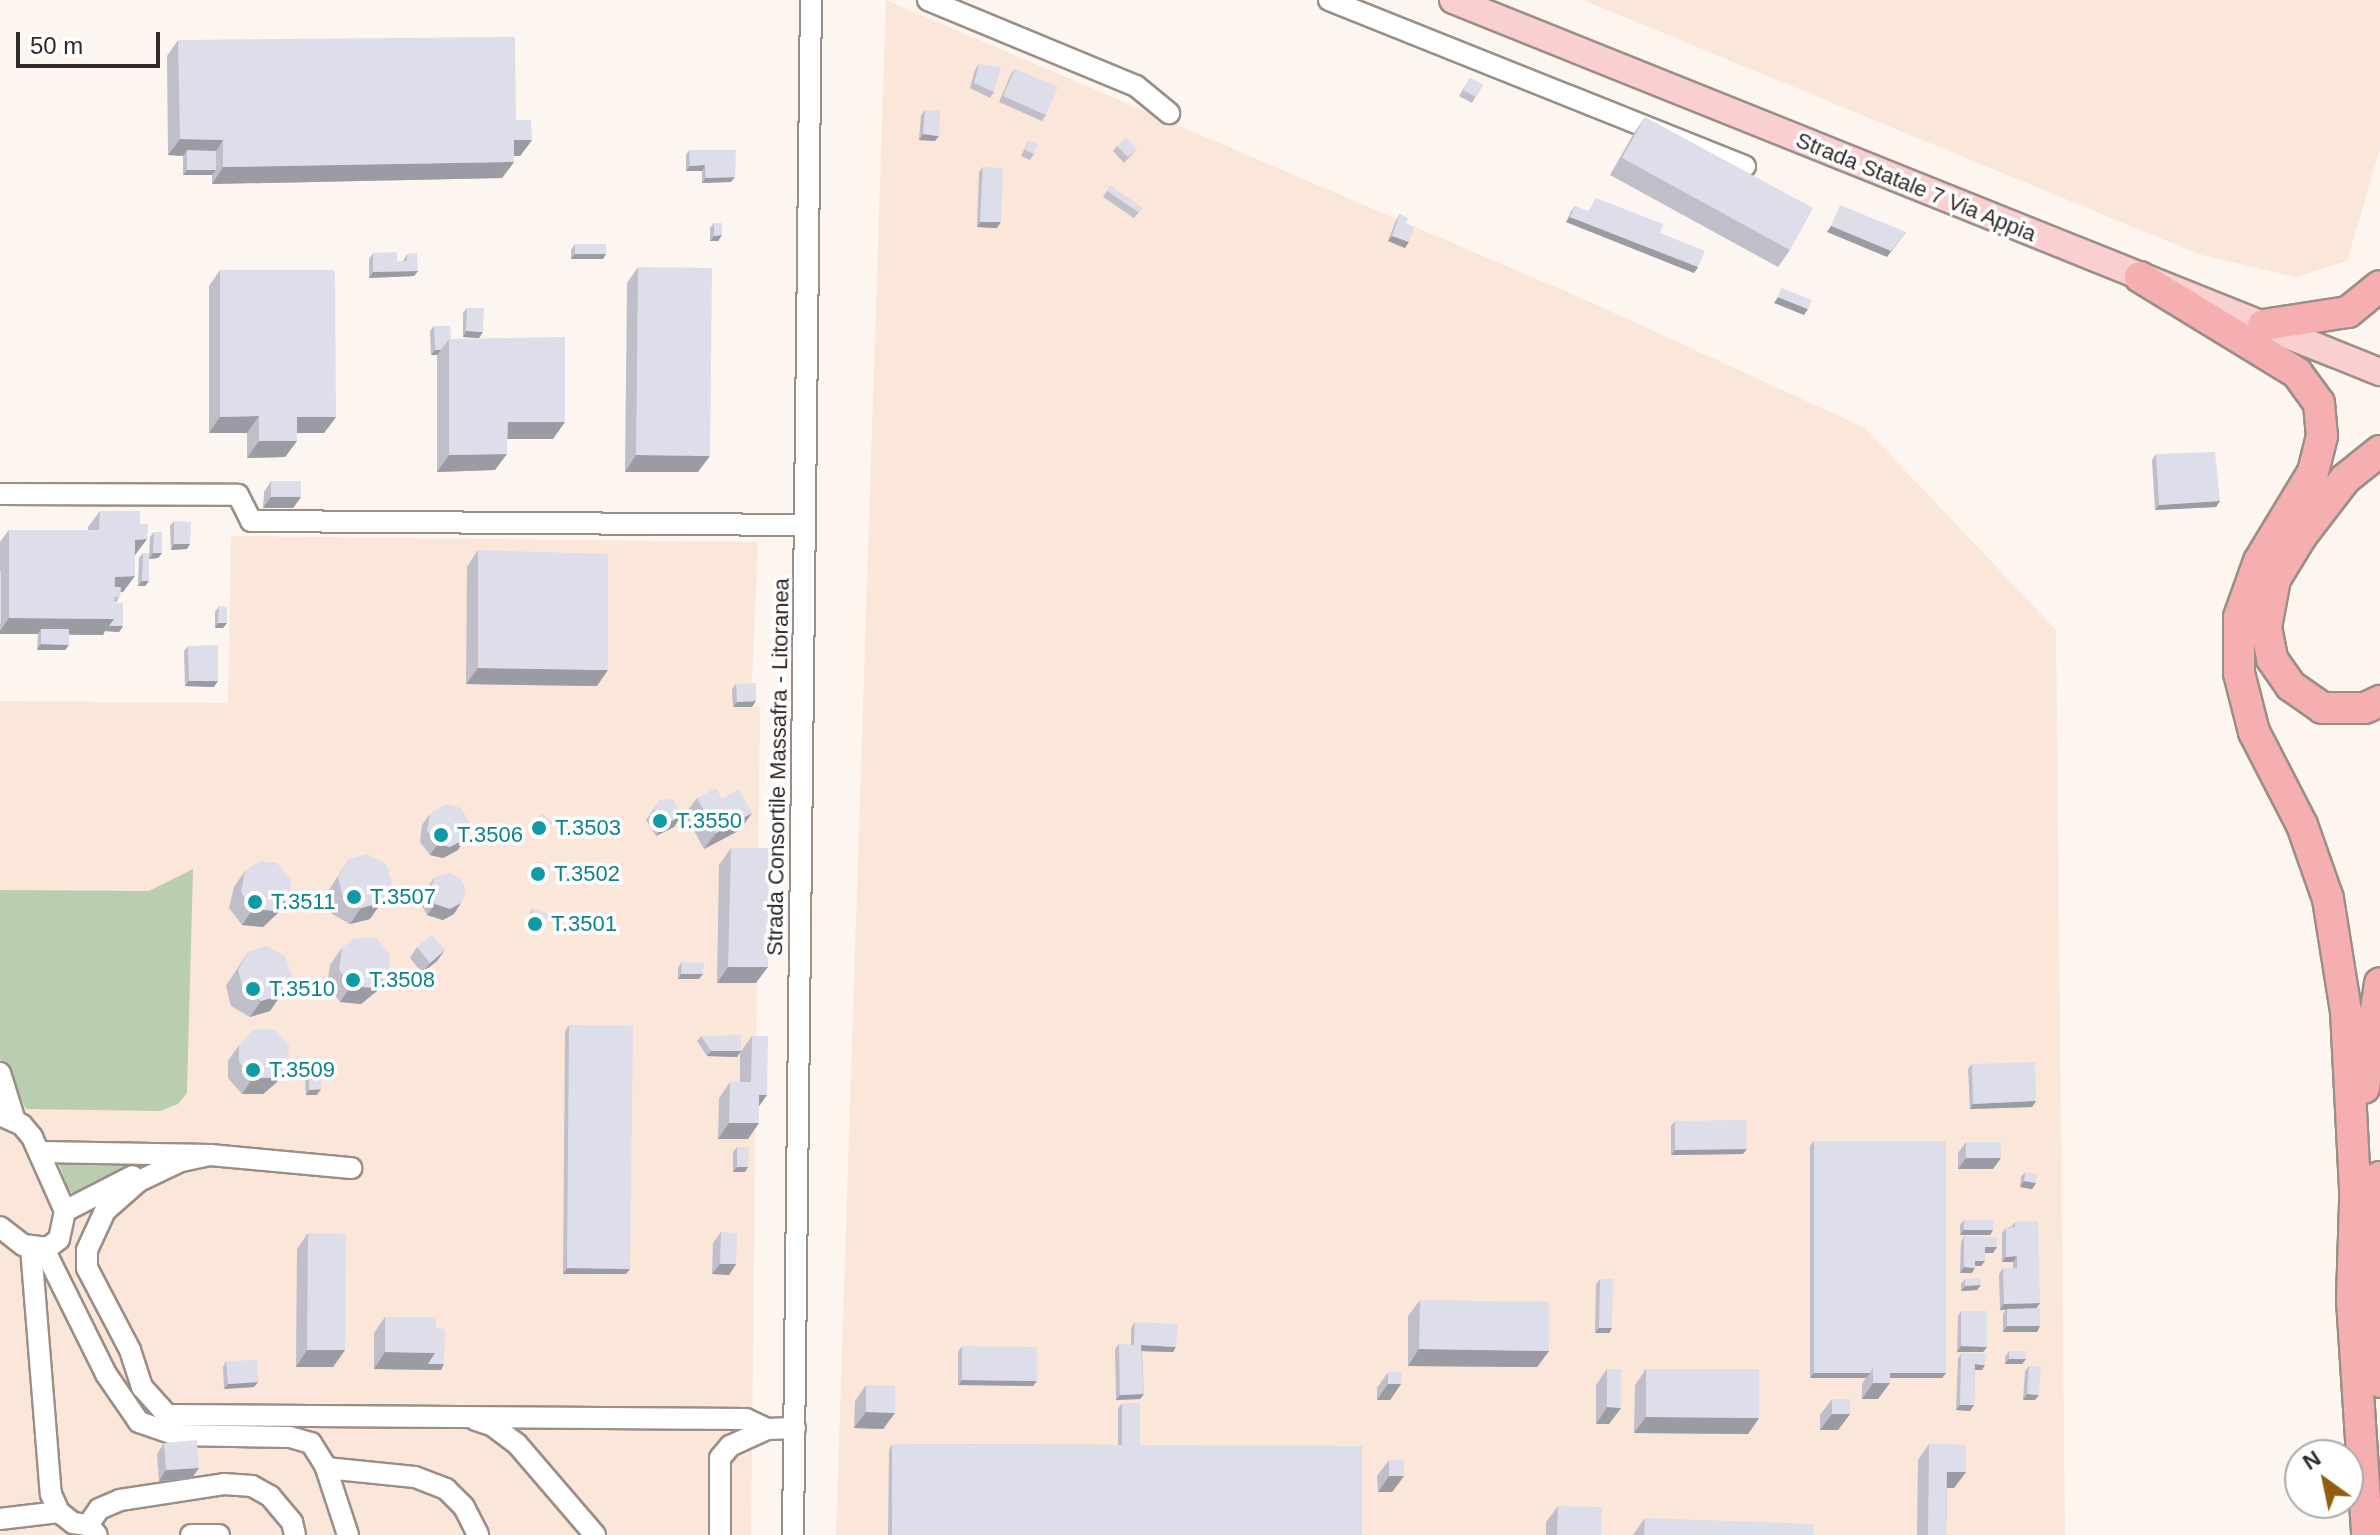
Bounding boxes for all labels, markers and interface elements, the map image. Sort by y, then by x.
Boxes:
scale bar [20,16,164,66]
text: 50 m [30,32,83,59]
street label: Strada Statale 7 Via Appia [1792,127,2040,247]
street label: Strada Consortile Massafra - Litoranea [762,578,794,956]
place label: T.3550 [676,808,742,834]
marker: T.3550 [651,812,669,830]
place label: T.3503 [555,815,621,841]
marker: T.3503 [530,819,548,837]
place label: T.3506 [457,822,523,848]
marker: T.3506 [432,826,450,844]
place label: T.3502 [554,861,620,887]
marker: T.3502 [529,865,547,883]
place label: T.3507 [370,884,436,910]
marker: T.3507 [345,888,363,906]
place label: T.3511 [271,889,335,915]
marker: T.3511 [246,893,264,911]
place label: T.3501 [551,911,617,937]
marker: T.3501 [526,915,544,933]
place label: T.3508 [369,967,435,993]
marker: T.3508 [344,971,362,989]
place label: T.3510 [269,976,335,1002]
marker: T.3510 [244,980,262,998]
place label: T.3509 [269,1057,335,1083]
marker: T.3509 [244,1061,262,1079]
north arrow [2284,1439,2364,1519]
text: N [2298,1445,2325,1475]

